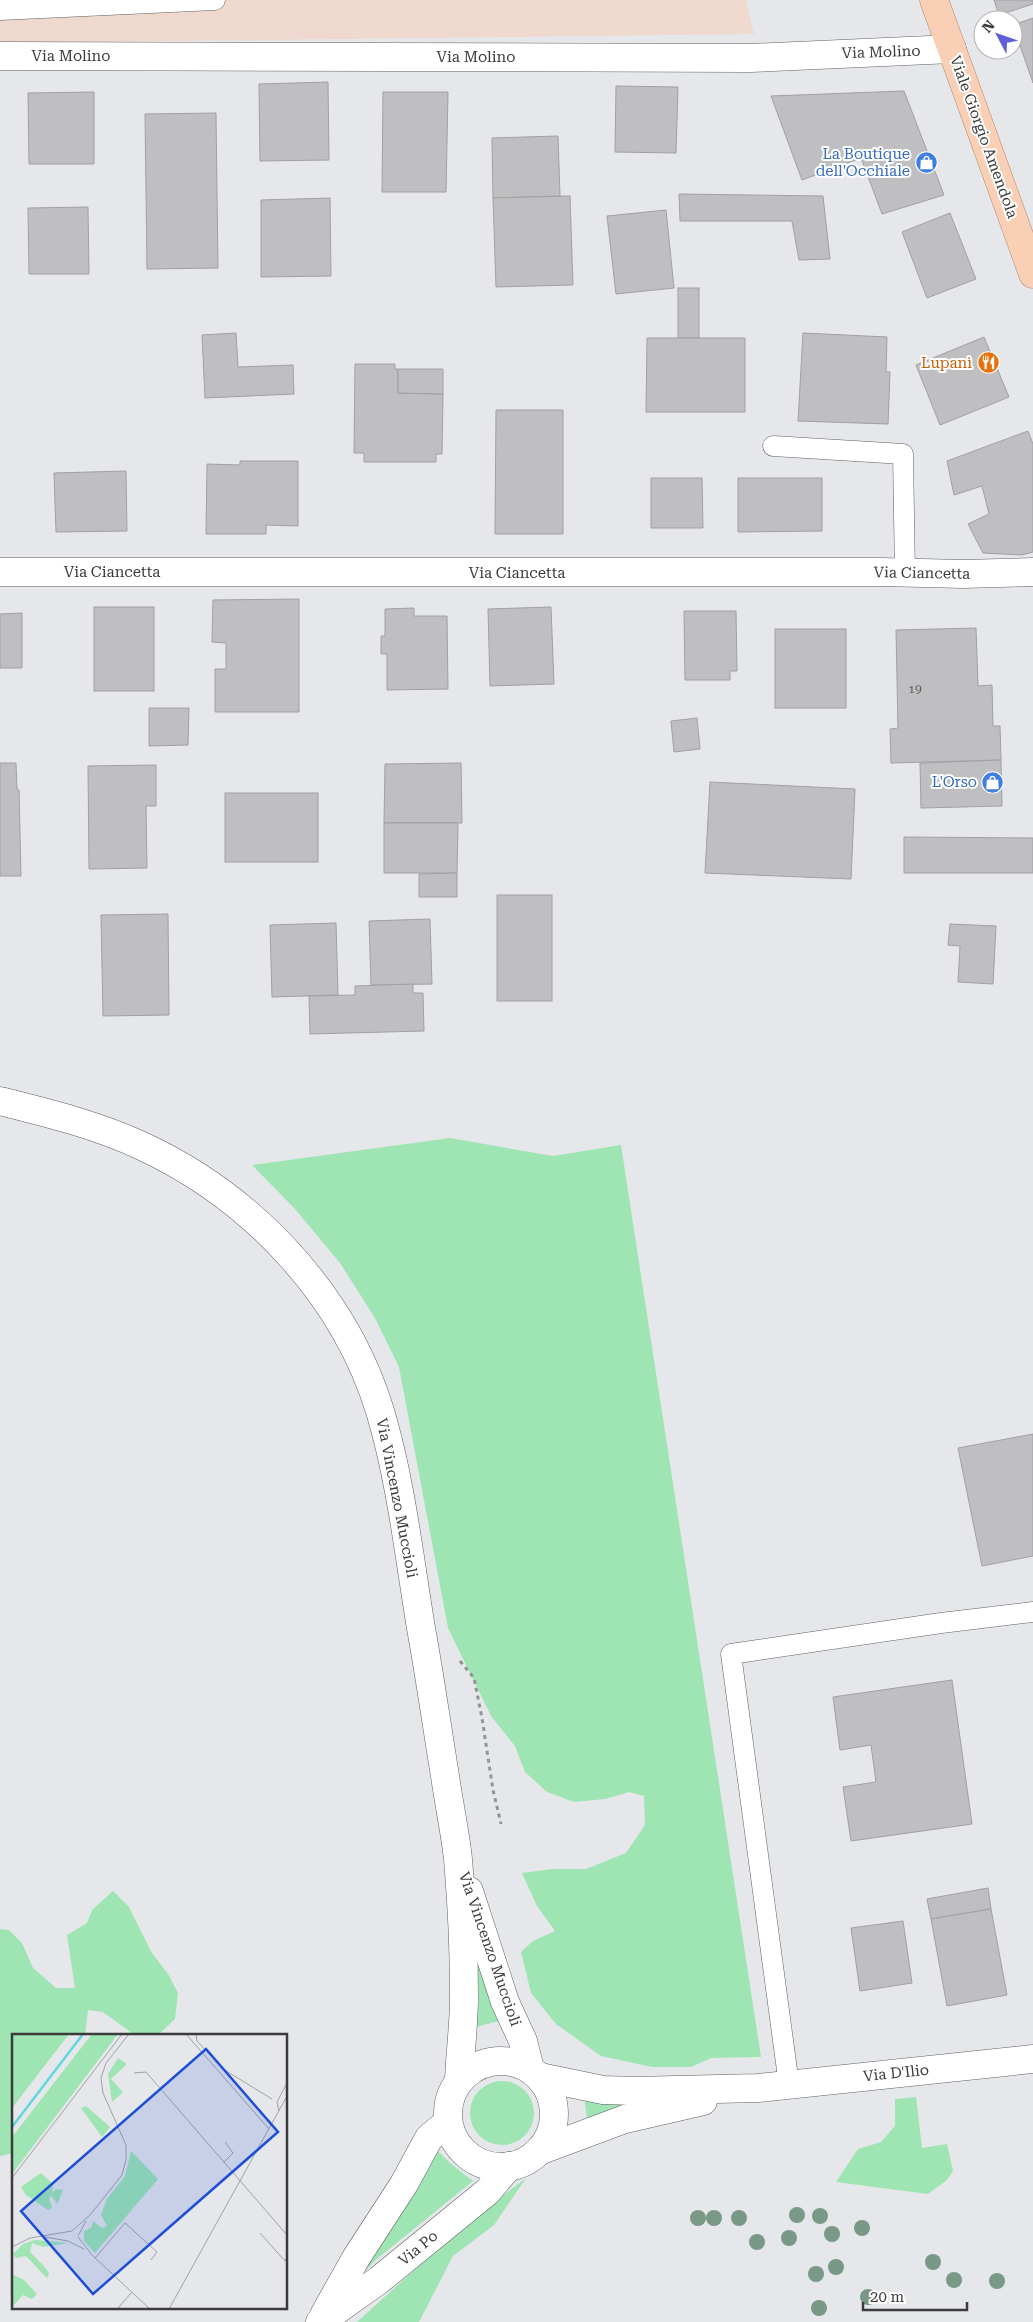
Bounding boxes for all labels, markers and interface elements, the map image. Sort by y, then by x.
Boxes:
north arrow [973,10,1023,60]
text: N [979,17,998,36]
street label: Via Molino [841,42,921,62]
street label: Via Molino [32,47,110,65]
street label: Via Molino [437,48,515,66]
street label: Viale Giorgio Amendola [946,53,1022,221]
place label: La Boutique dell'Occhiale [816,145,910,180]
shop icon: La Boutique dell'Occhiale [914,151,938,175]
restaurant icon: Lupanì [976,351,1000,375]
place label: Lupanì [921,354,972,372]
street label: Via Ciancetta [64,563,160,581]
street label: Via Ciancetta [873,563,971,583]
street label: Via Ciancetta [469,564,565,582]
house number: 19 [908,682,922,696]
shop icon: L'Orso [981,770,1005,794]
place label: L'Orso [932,773,977,791]
street label: Via Vincenzo Muccioli [373,1417,421,1580]
street label: Via Vincenzo Muccioli [455,1869,525,2029]
inset map [12,2034,288,2310]
street label: Via D'Ilio [862,2061,930,2085]
street label: Via Po [395,2227,441,2269]
scale bar [863,2280,967,2312]
text: 20 m [870,2288,905,2306]

